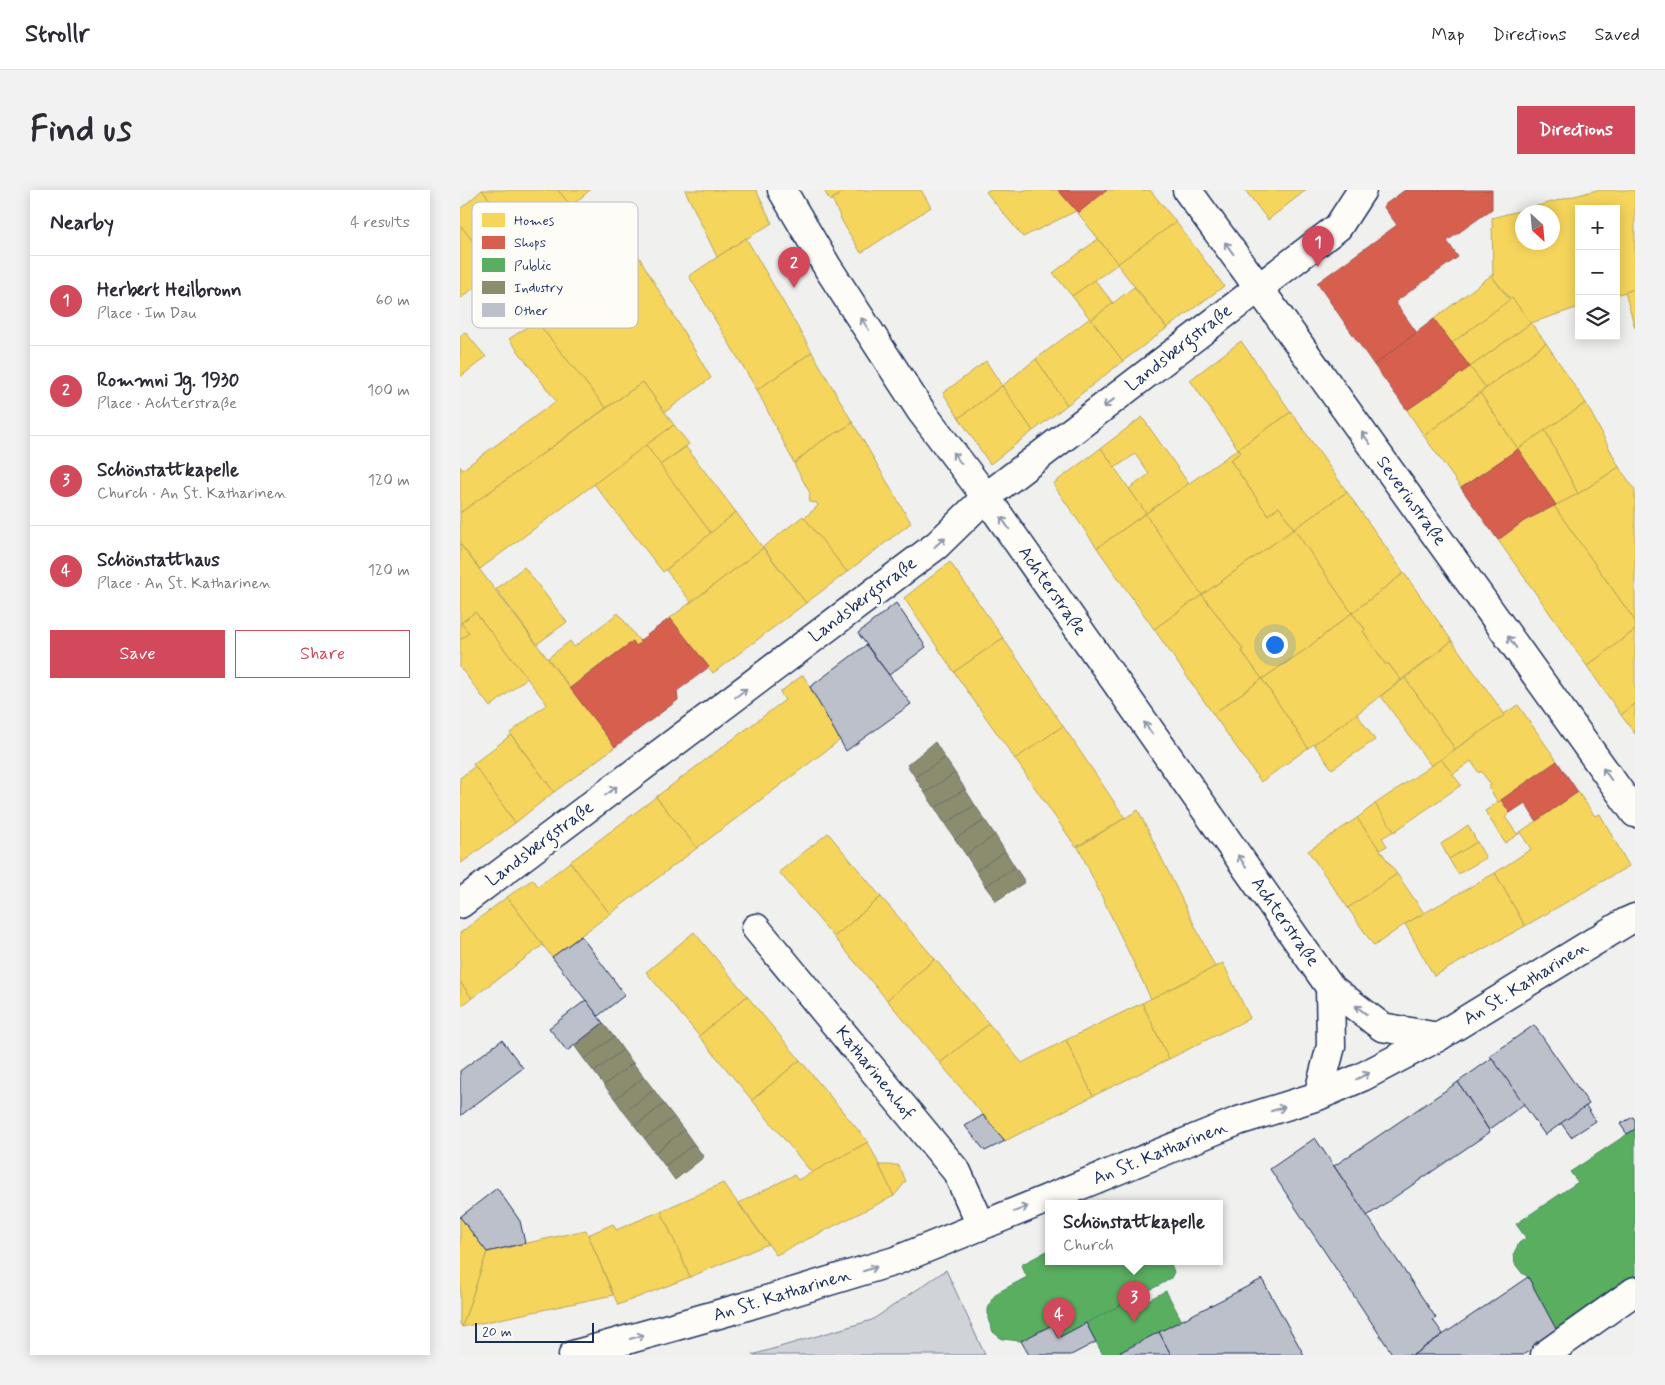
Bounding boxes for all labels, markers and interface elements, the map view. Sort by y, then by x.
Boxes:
text: Strollr [25,19,89,50]
text: Map [1432,23,1465,47]
text: Directions [1493,23,1567,47]
text: Saved [1595,23,1640,47]
button: Directions [1517,106,1635,154]
text: Find us [30,107,132,153]
legend [472,202,638,328]
north arrow [1515,205,1560,250]
map controls [1575,205,1620,340]
button: + [1575,205,1620,250]
text: Nearby [50,209,114,237]
text: 4 results [350,212,410,233]
text: Homes [514,212,555,230]
pin: 1 [1302,226,1334,267]
text: Shops [514,234,546,252]
one-way arrow [1224,242,1235,255]
pin: 2 [778,247,810,288]
button: − [1575,250,1620,295]
text: Public [514,257,551,275]
text: Herbert Heilbronn [97,278,242,303]
text: Industry [514,279,563,297]
text: 1 [62,290,70,311]
text: 60 m [376,290,410,311]
button: layers [1575,295,1620,340]
street label: Landsbergstraße [1121,299,1239,399]
text: Other [514,302,548,320]
text: Place · Im Dau [97,303,197,324]
one-way arrow [860,318,870,332]
text: Rommni Jg. 1930 [97,368,239,393]
text: 2 [62,380,70,401]
text: 100 m [367,380,410,401]
text: Place · Achterstraße [97,393,237,414]
one-way arrow [1103,397,1116,408]
one-way arrow [1361,432,1372,445]
one-way arrow [952,451,962,465]
street label: Severinstraße [1370,451,1452,551]
text: Schönstattkapelle [97,458,239,483]
text: 3 [62,470,70,491]
text: 120 m [368,470,410,491]
text: Church · An St. Katharinen [97,483,287,504]
one-way arrow [1000,516,1010,530]
one-way arrow [933,536,946,547]
street label: Achterstraße [1012,542,1092,641]
text: Schönstatthaus [97,548,220,573]
street label: Landsbergstraße [804,551,923,650]
text: 4 [61,560,71,581]
text: 120 m [368,560,410,581]
text: Place · An St. Katharinen [97,573,271,594]
button: Save [50,630,225,678]
button: Share [235,630,410,678]
your location [1262,632,1288,658]
one-way arrow [1507,635,1517,649]
one-way arrow [734,687,747,698]
one-way arrow [1143,721,1153,735]
one-way arrow [1602,767,1612,781]
one-way arrow [604,785,617,796]
street label: Landsbergstraße [481,795,600,894]
one-way arrow [1237,854,1247,868]
street label: Achterstraße [1245,873,1325,972]
street label: An St. Katharinen [1459,935,1593,1031]
one-way arrow [1355,1005,1368,1016]
street label: Katharinenhof [830,1021,920,1125]
one-way arrow [1355,1071,1370,1080]
one-way arrow [1270,1103,1286,1113]
street label: An St. Katharinen [1089,1115,1231,1191]
popup [1045,1200,1223,1265]
one-way arrow [1013,1204,1028,1213]
text: Schönstattkapelle [1063,1210,1205,1235]
text: Church [1063,1235,1114,1256]
street label: An St. Katharinen [710,1263,854,1327]
one-way arrow [862,1263,878,1273]
pin: 3 [1118,1281,1150,1322]
pin: 4 [1043,1298,1075,1339]
scale bar [475,1320,594,1343]
text: 20 m [482,1323,512,1341]
one-way arrow [629,1332,645,1341]

